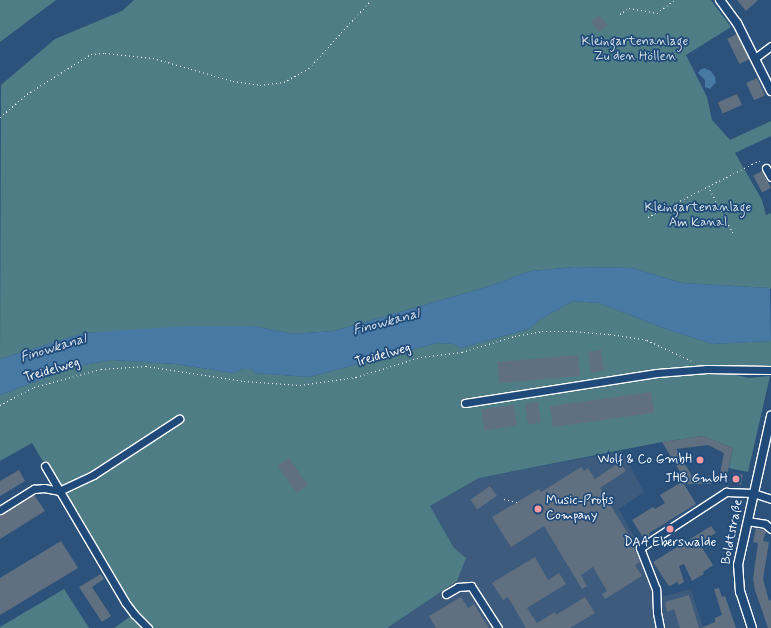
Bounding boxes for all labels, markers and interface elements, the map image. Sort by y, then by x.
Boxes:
park label: Kleingartenanlage Zu den Höllen [582,35,688,66]
park label: Kleingartenanlage Am Kanal [645,201,751,232]
water label: Finowkanal [351,305,421,339]
water label: Finowkanal [18,330,88,366]
street label: Treidelweg [353,341,413,371]
street label: Treidelweg [22,355,82,387]
place label: Wolf & Co GmbH [597,452,692,468]
marker: Wolf & Co GmbH [695,455,705,465]
place label: JHB GmbH [665,471,728,487]
marker: JHB GmbH [731,474,741,484]
place label: Music-Profis Company [546,494,614,525]
street label: Boldtstraße [719,498,747,566]
marker: Music-Profis Company [533,504,543,514]
marker: DAA Eberswalde [665,524,675,534]
place label: DAA Eberswalde [624,535,716,551]

